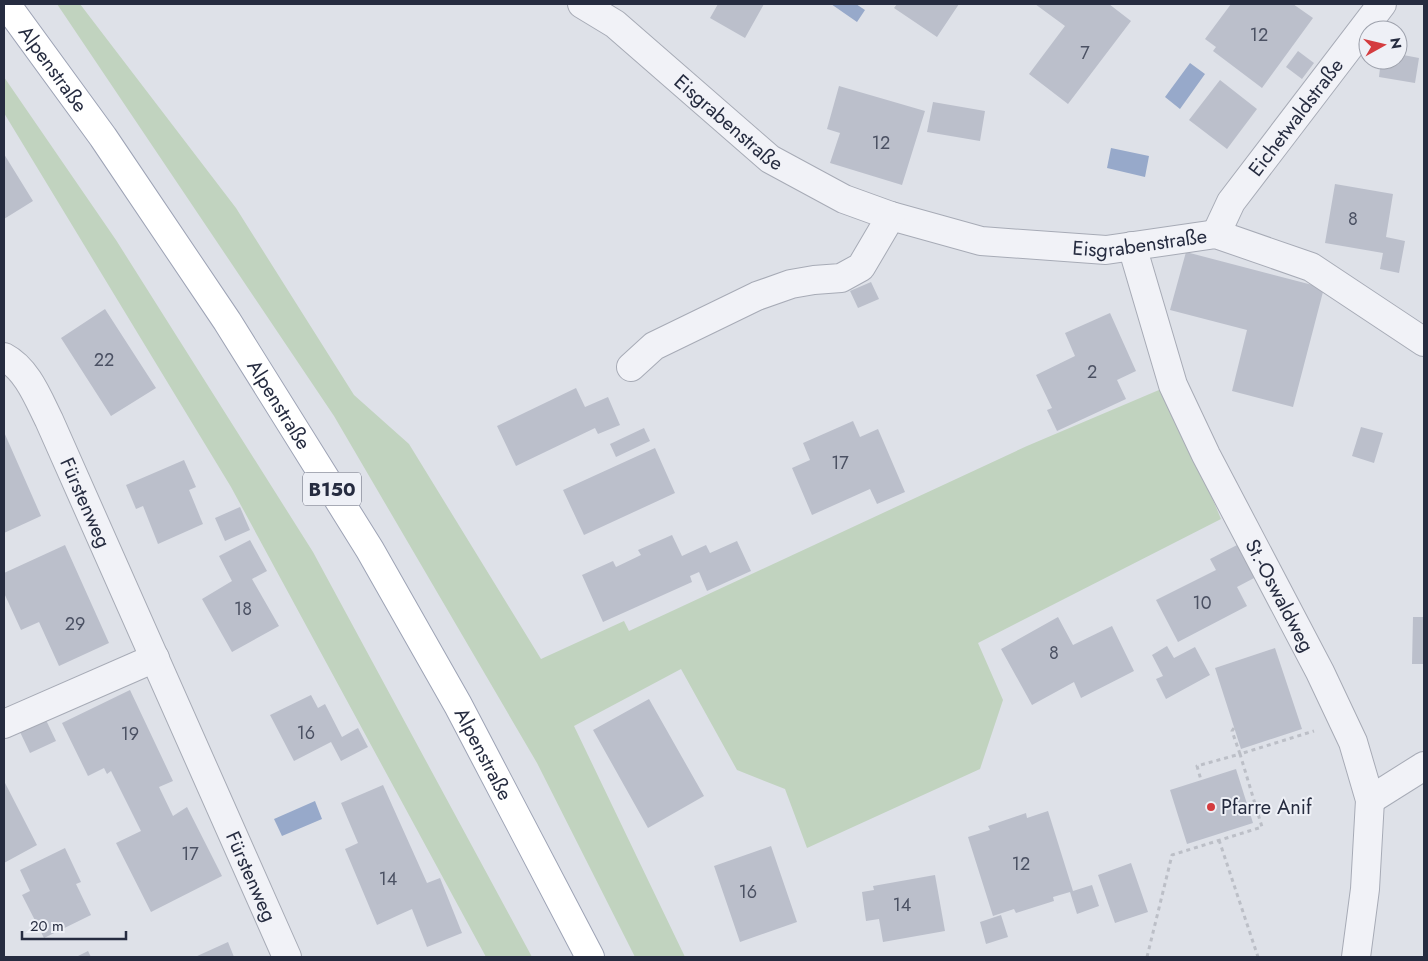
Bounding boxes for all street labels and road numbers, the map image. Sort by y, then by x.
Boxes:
street label: Alpenstraße [11,20,94,118]
street label: Eichetwaldstraße [1242,52,1351,183]
street label: Eisgrabenstraße [668,68,788,178]
street label: Eisgrabenstraße [1071,222,1209,265]
street label: Alpenstraße [240,354,318,455]
street label: Fürstenweg [52,453,118,552]
road number: B150 [303,472,361,506]
street label: St.-Oswaldweg [1238,534,1321,657]
street label: Alpenstraße [447,703,519,806]
street label: Fürstenweg [218,827,284,926]

